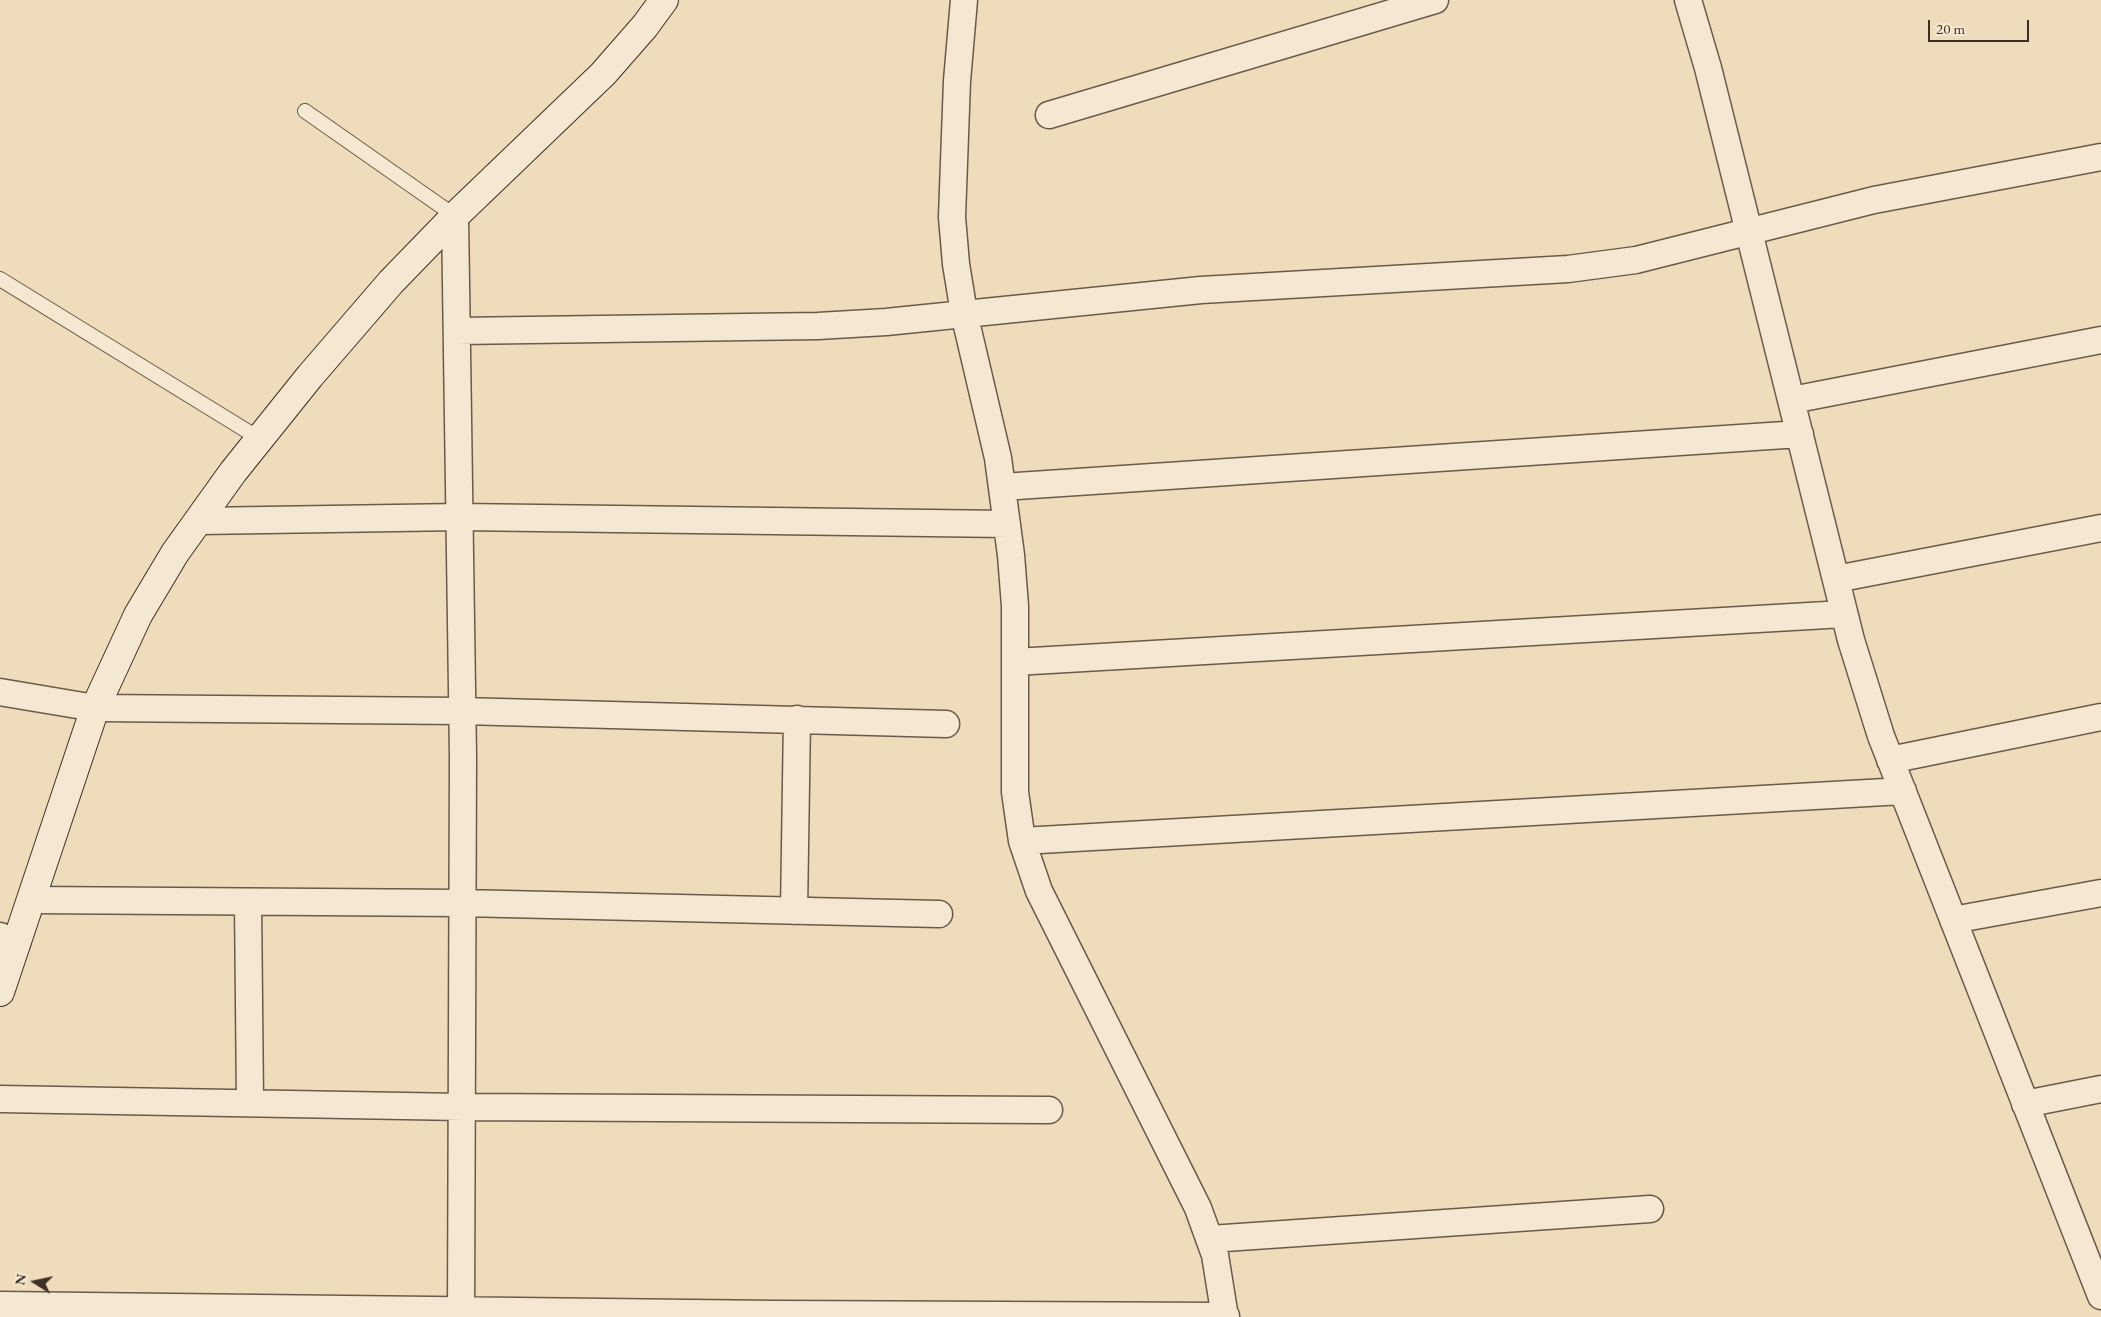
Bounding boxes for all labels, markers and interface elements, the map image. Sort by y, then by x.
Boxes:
scale bar [1931,10,2032,42]
text: 20 m [1936,19,1965,38]
north arrow [10,1257,60,1307]
text: N [10,1272,30,1287]

